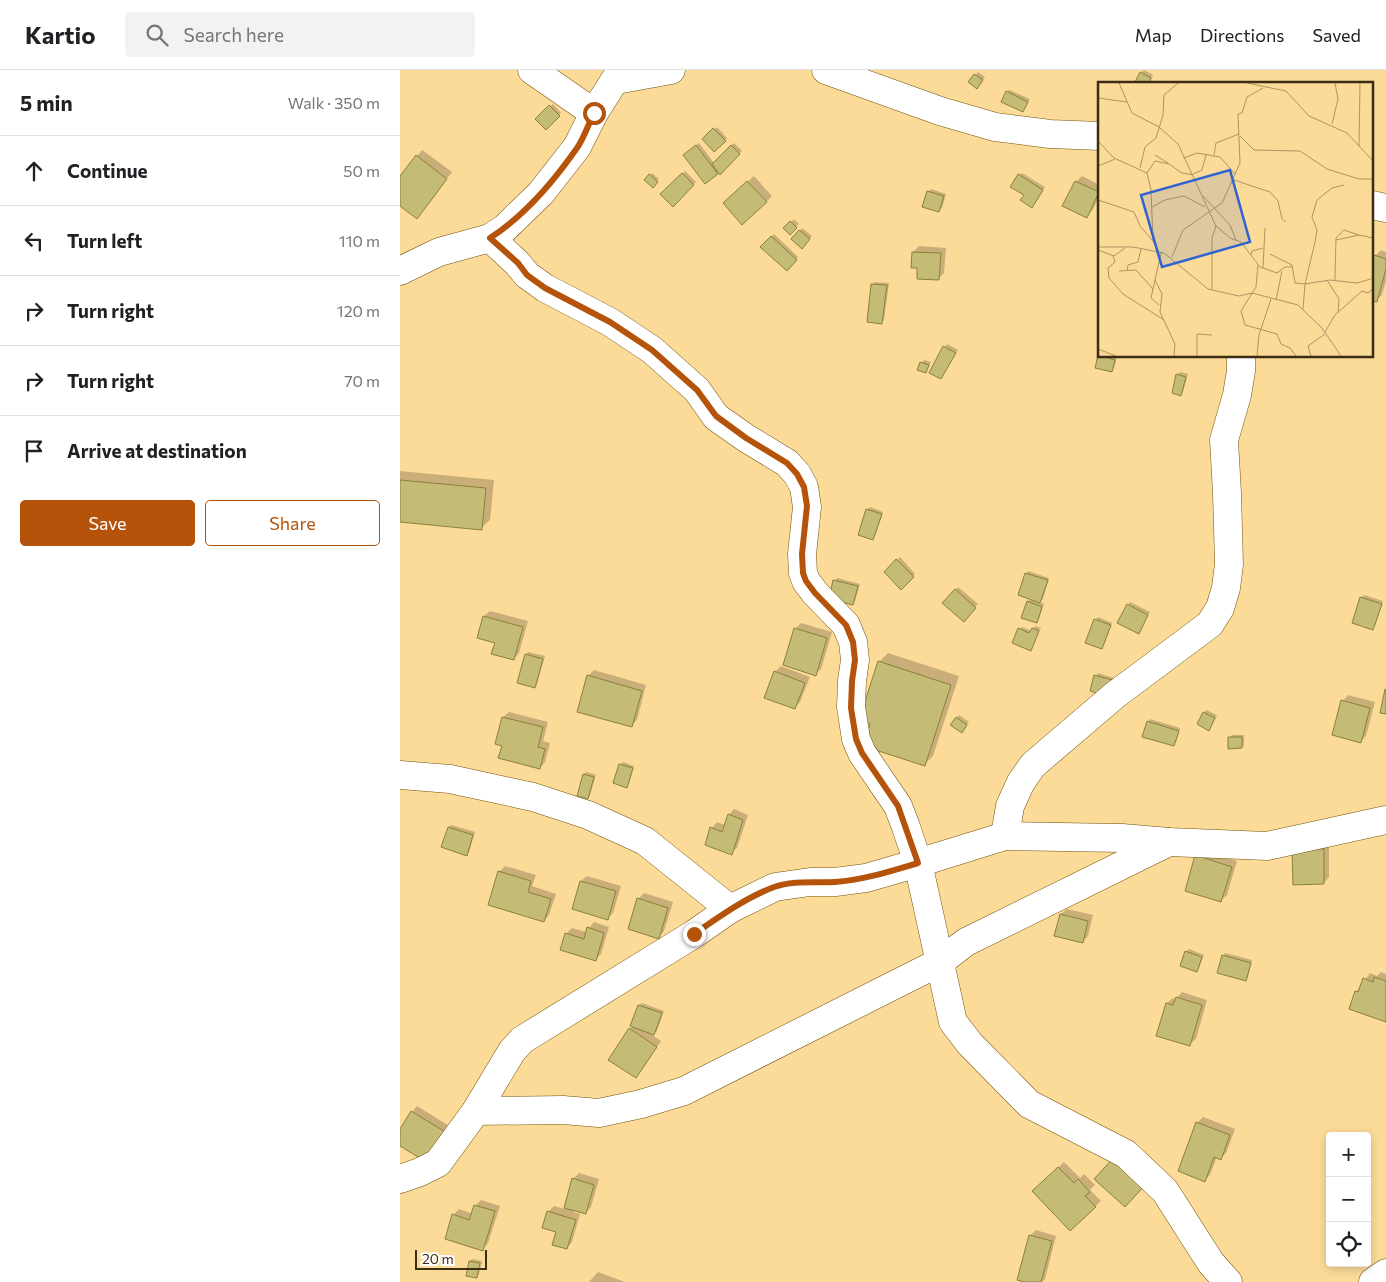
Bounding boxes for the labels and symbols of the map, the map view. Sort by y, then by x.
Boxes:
inset map [1098,82,1374,358]
route start [583,102,606,125]
route end [683,923,706,946]
scale bar [415,1247,488,1270]

